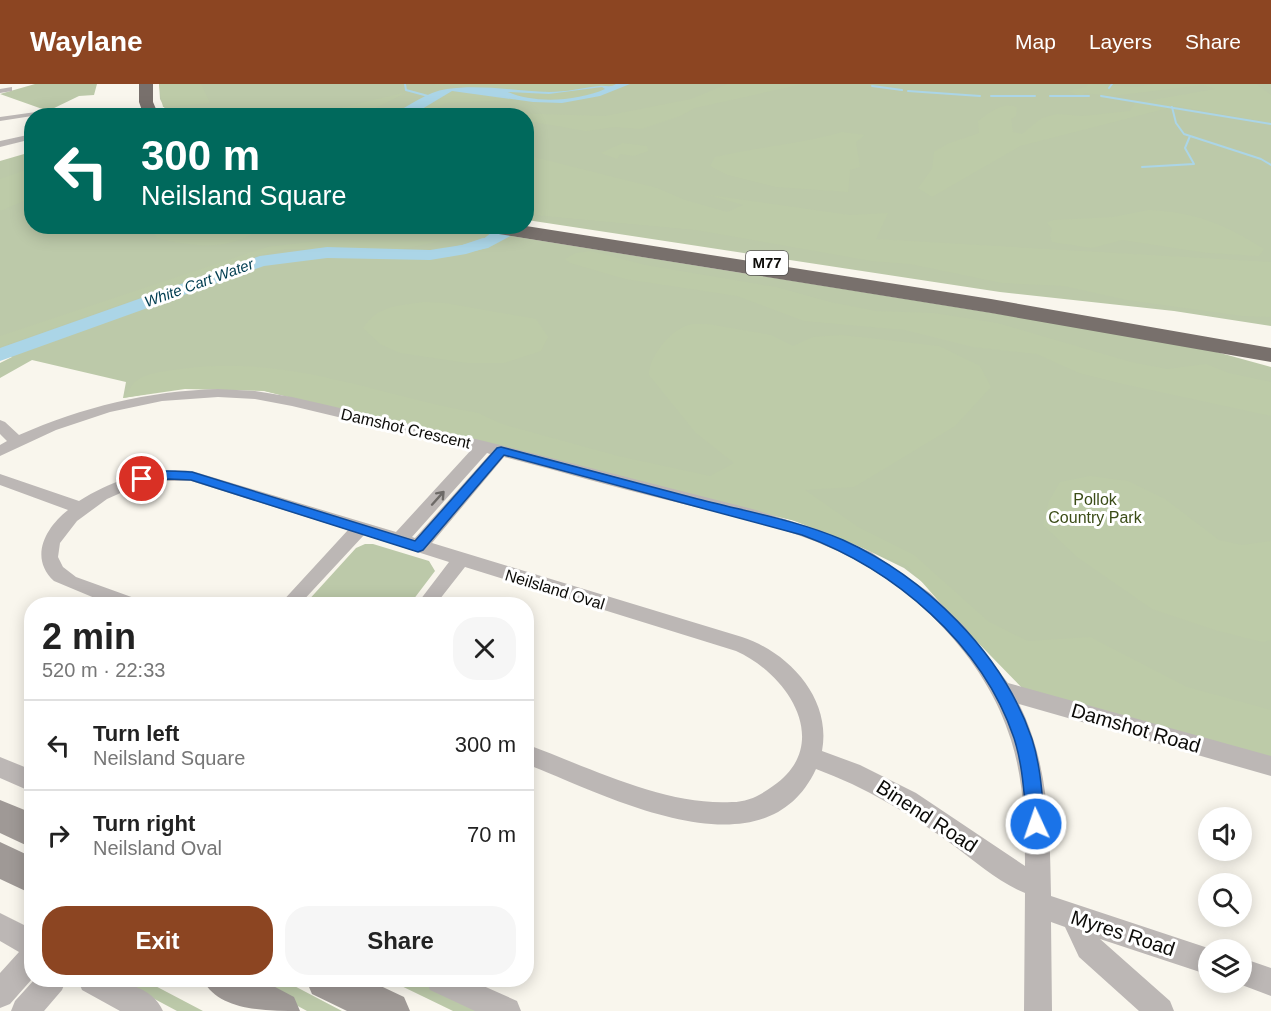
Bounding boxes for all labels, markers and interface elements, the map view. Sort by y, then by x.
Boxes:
text: Waylane [30,26,143,57]
text: Map [1015,30,1056,53]
text: Layers [1089,30,1152,53]
text: Share [1185,30,1241,53]
icon: left [42,132,120,210]
text: 300 m [141,132,260,179]
text: Neilsland Square [141,181,347,211]
road number: M77 [746,251,788,275]
water label: White Cart Water [142,255,257,310]
street label: Damshot Crescent [339,405,473,452]
pin [116,453,167,504]
icon: arrive [125,462,158,495]
one-way arrow [431,490,445,505]
park label: Pollok Country Park [1048,491,1143,526]
street label: Neilsland Oval [503,566,607,613]
text: 2 min [42,616,136,657]
button: close [453,617,516,680]
text: 520 m · 22:33 [42,659,165,681]
street label: Damshot Road [1069,699,1203,757]
text: Turn left [93,721,179,746]
icon: left [42,729,75,762]
text: 300 m [455,732,516,757]
text: Neilsland Square [93,747,245,769]
street label: Binend Road [873,775,981,857]
position arrow [1004,792,1068,856]
map controls [1198,807,1252,993]
button: sound [1198,807,1252,861]
text: Turn right [93,811,195,836]
icon: right [42,819,75,852]
text: 70 m [467,822,516,847]
text: Neilsland Oval [93,837,222,859]
button: search [1198,873,1252,927]
button: Exit [42,906,273,975]
button: Share [285,906,516,975]
street label: Myres Road [1068,906,1178,960]
button: layers [1198,939,1252,993]

